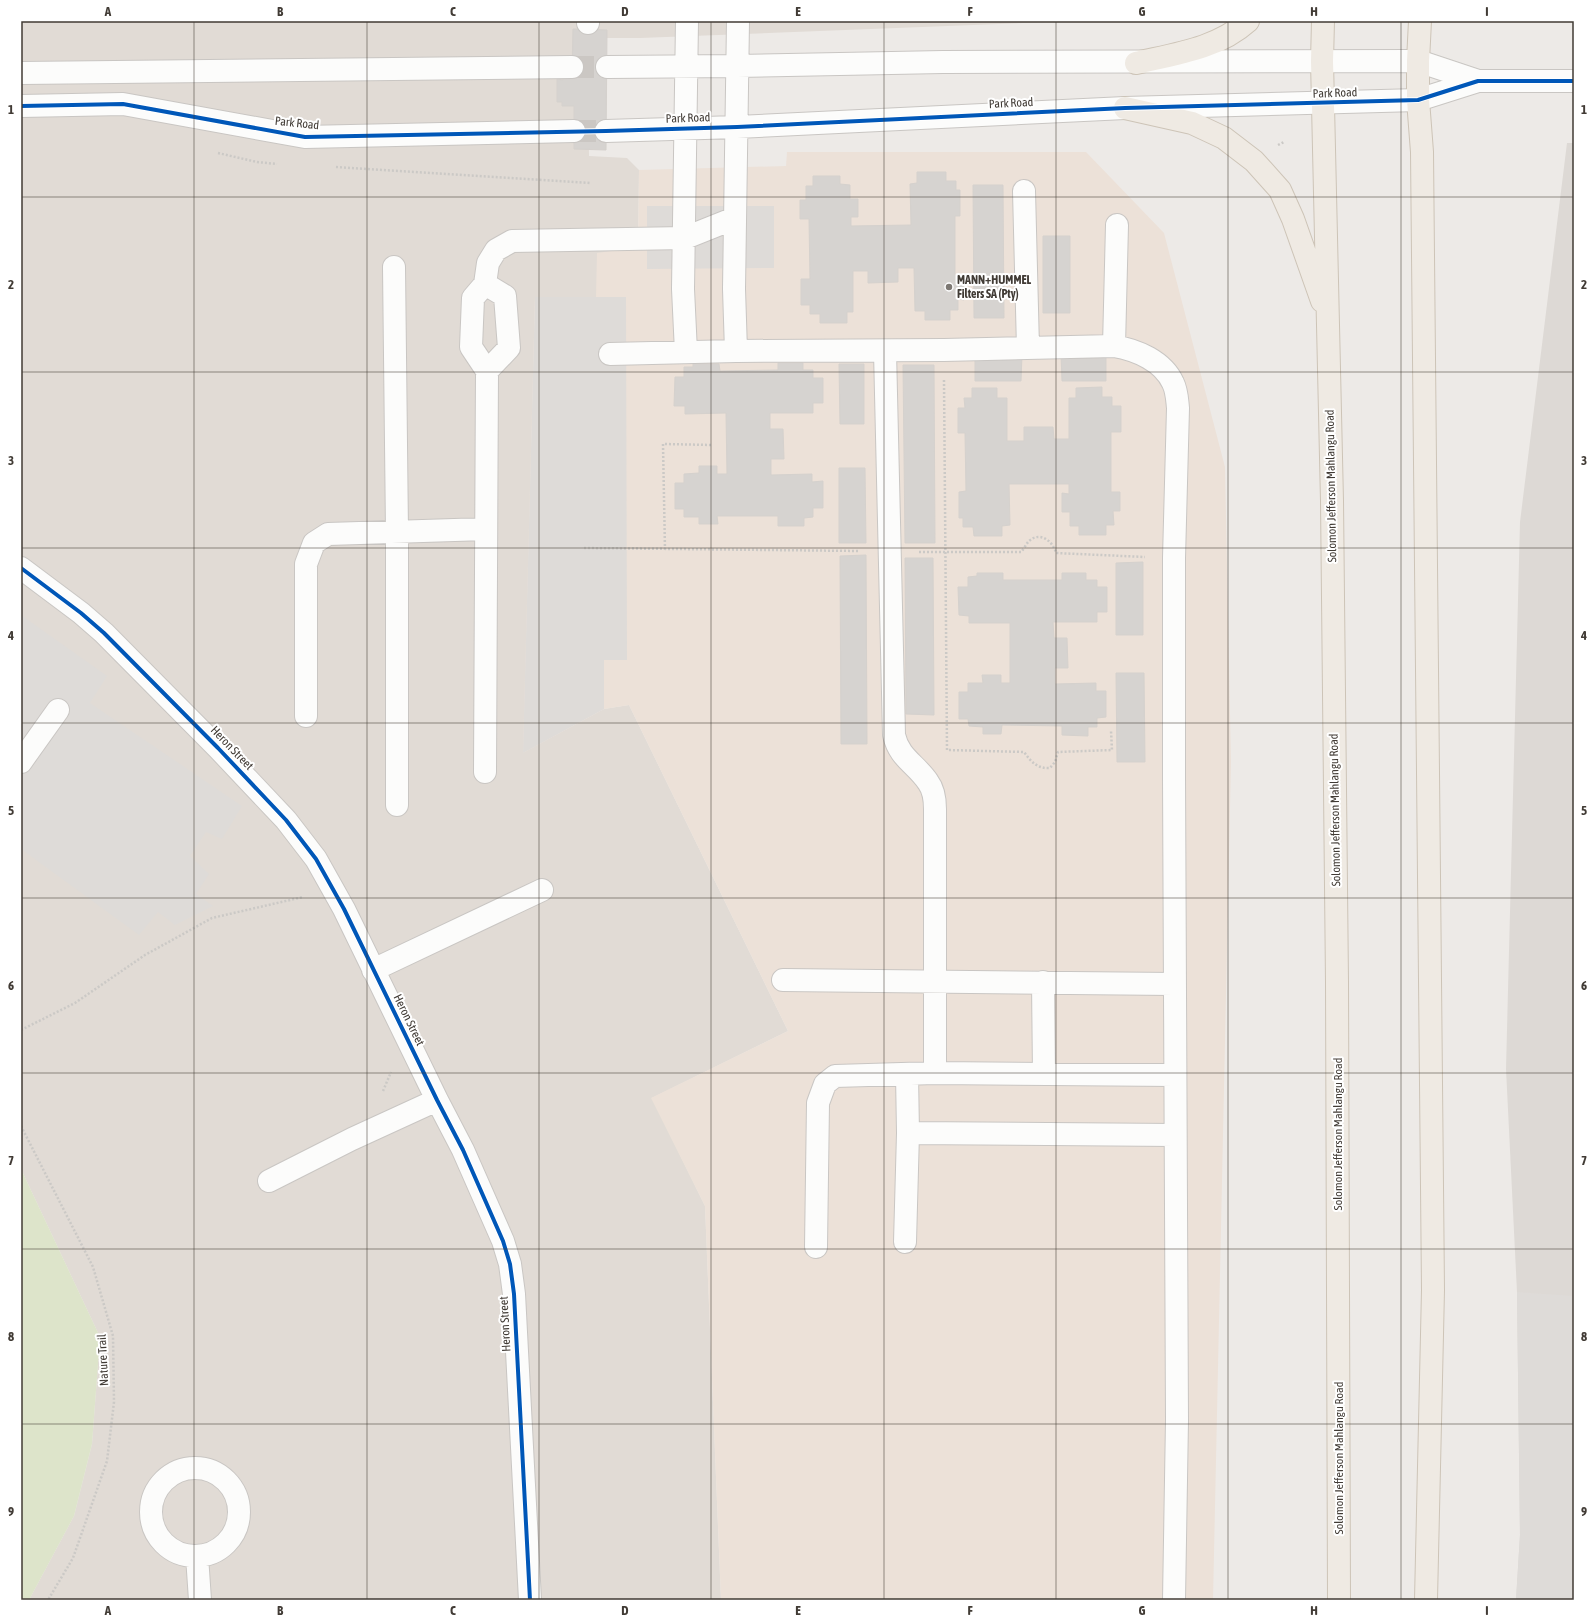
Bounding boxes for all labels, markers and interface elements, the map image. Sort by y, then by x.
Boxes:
text: A [104,4,112,19]
text: B [277,4,284,19]
text: C [450,4,456,19]
text: D [621,4,629,19]
text: E [795,4,801,19]
text: F [967,4,973,19]
text: G [1139,4,1146,19]
text: H [1310,4,1318,19]
text: I [1485,4,1489,19]
street label: Park Road [1312,85,1358,101]
street label: Park Road [988,95,1034,111]
text: 1 [8,102,14,117]
text: 1 [1581,102,1587,117]
street label: Park Road [665,110,711,126]
street label: Park Road [274,114,320,132]
place label: MANN+HUMMEL Filters SA (Pty) [957,273,1032,301]
text: 2 [8,277,14,292]
text: 2 [1581,277,1587,292]
marker: MANN+HUMMEL Filters SA (Pty) [944,282,954,292]
street label: Solomon Jefferson Mahlangu Road [1323,409,1339,563]
text: 3 [8,453,14,468]
text: 3 [1581,453,1587,468]
text: 4 [7,628,14,643]
text: 4 [1580,628,1587,643]
street label: Heron Street [208,723,257,773]
street label: Solomon Jefferson Mahlangu Road [1327,733,1343,887]
text: 5 [8,803,14,818]
text: 5 [1581,803,1587,818]
text: 6 [8,978,14,993]
text: 6 [1581,978,1587,993]
street label: Heron Street [391,992,428,1048]
street label: Solomon Jefferson Mahlangu Road [1331,1058,1345,1210]
text: 7 [8,1153,14,1168]
text: 7 [1581,1153,1587,1168]
street label: Heron Street [497,1295,513,1352]
text: 8 [8,1329,14,1344]
text: 8 [1581,1329,1587,1344]
street label: Nature Trail [95,1333,111,1386]
street label: Solomon Jefferson Mahlangu Road [1332,1382,1346,1534]
text: 9 [8,1504,14,1519]
text: 9 [1581,1504,1587,1519]
text: A [104,1603,112,1618]
text: B [277,1603,284,1618]
text: C [450,1603,456,1618]
text: D [621,1603,629,1618]
text: E [795,1603,801,1618]
text: F [967,1603,973,1618]
text: G [1139,1603,1146,1618]
text: H [1310,1603,1318,1618]
text: I [1485,1603,1489,1618]

